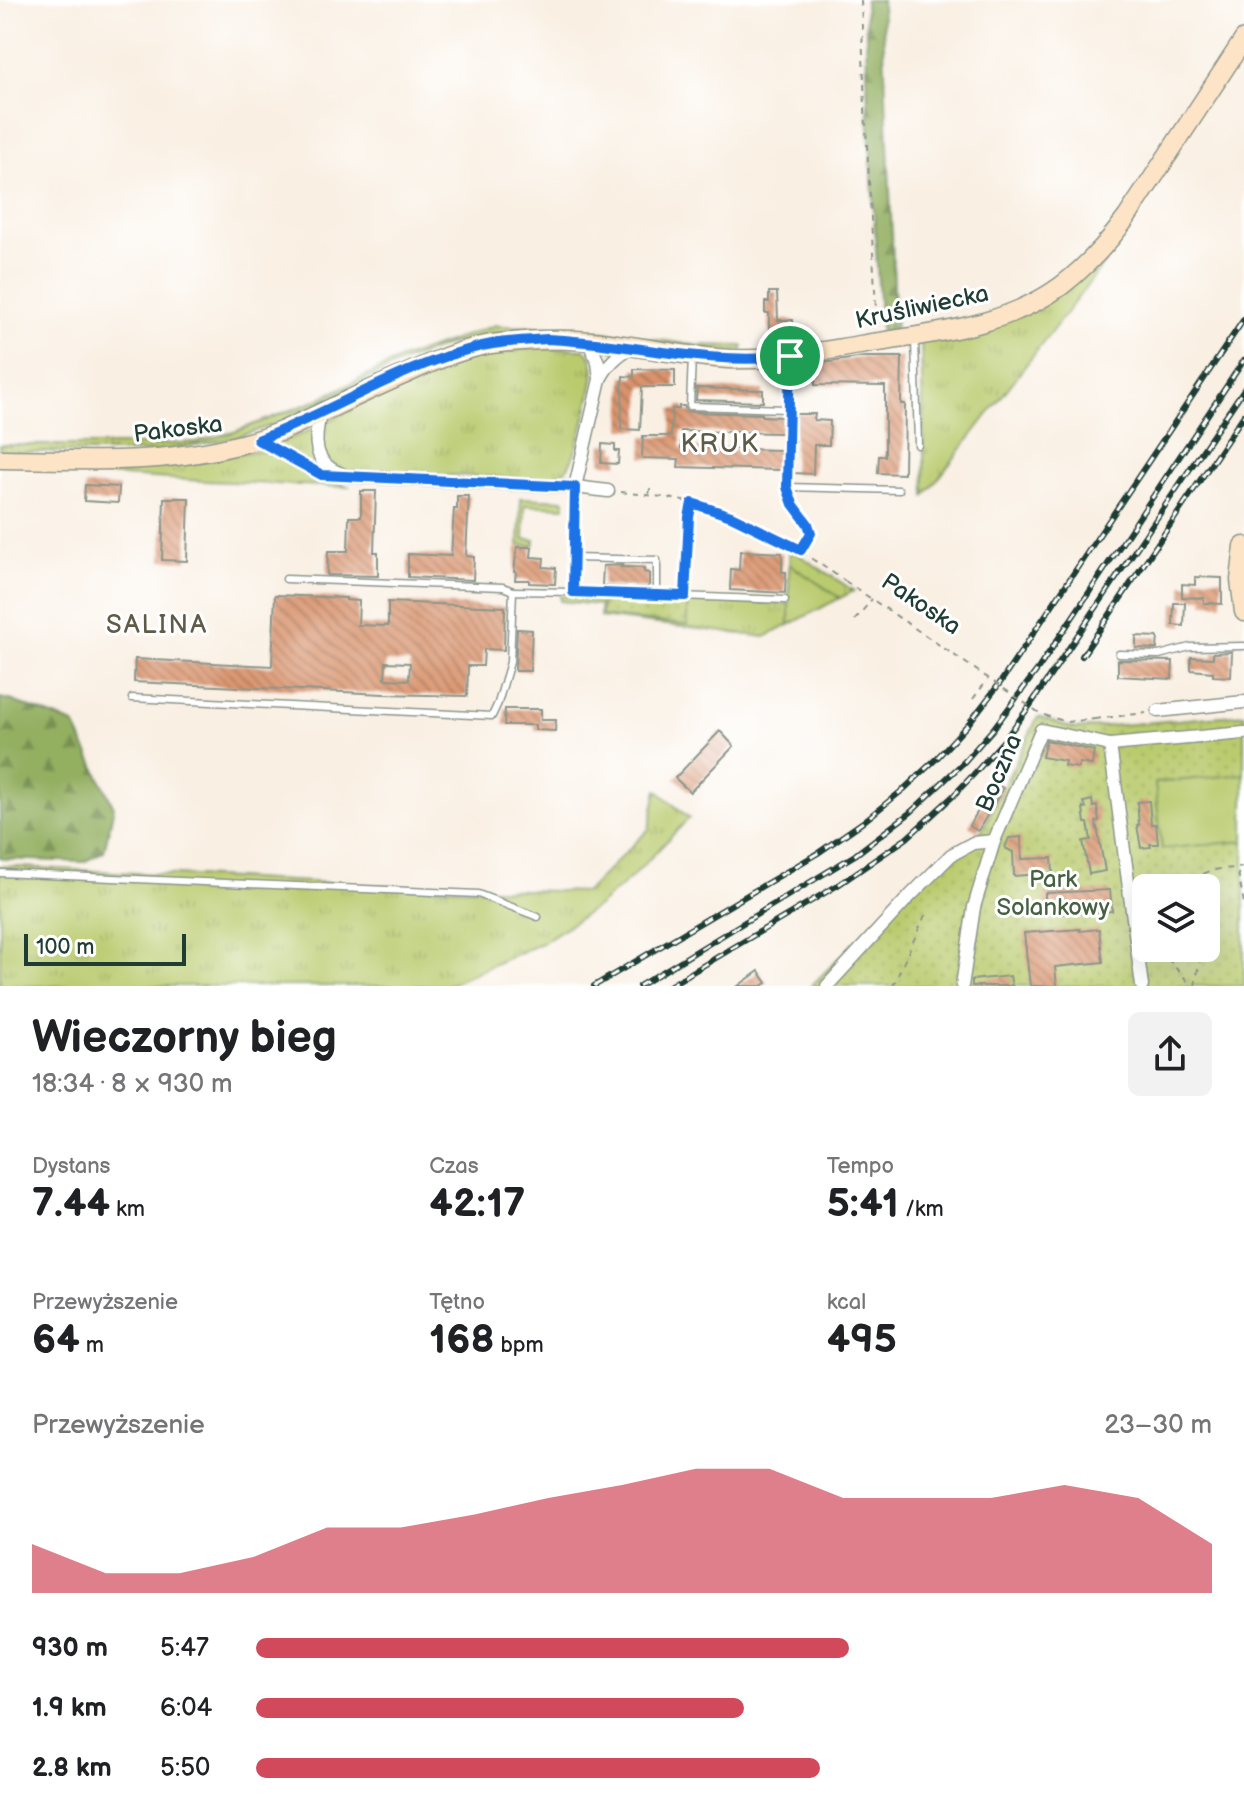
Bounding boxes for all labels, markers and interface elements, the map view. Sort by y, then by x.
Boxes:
street label: Kruśliwiecka [853,279,991,335]
pin [756,322,824,390]
icon: arrive [768,334,812,378]
street label: Pakoska [132,409,224,449]
district label: KRUK [680,429,760,460]
street label: Pakoska [876,567,966,641]
district label: SALINA [106,610,208,641]
street label: Boczna [970,730,1028,816]
park label: Park Solankowy [997,865,1110,922]
map controls [1132,874,1220,962]
button: layers [1132,874,1220,962]
scale bar [24,930,186,966]
text: 100 m [36,934,95,961]
text: Wieczorny bieg [32,1012,337,1065]
button: share [1128,1012,1212,1096]
text: 18:34 · 8 × 930 m [32,1069,233,1100]
text: Dystans [32,1153,111,1180]
text: Czas [429,1153,479,1180]
text: Tempo [827,1153,894,1180]
text: 7.44 [32,1180,110,1228]
text: 42:17 [429,1180,525,1228]
text: 5:41 [827,1180,899,1228]
text: km [110,1196,145,1223]
text: /km [899,1196,944,1223]
text: Przewyższenie [32,1289,178,1316]
text: Tętno [429,1289,485,1316]
text: kcal [827,1289,866,1316]
text: 64 [32,1316,80,1364]
text: 168 [429,1316,494,1364]
text: 495 [827,1316,897,1364]
text: m [80,1332,104,1359]
text: bpm [494,1332,544,1359]
text: Przewyższenie [32,1410,205,1441]
text: 23–30 m [1104,1410,1212,1441]
text: 930 m [32,1633,108,1664]
text: 5:47 [160,1633,209,1664]
text: 1.9 km [32,1693,107,1724]
text: 6:04 [160,1693,212,1724]
text: 2.8 km [32,1753,112,1784]
text: 5:50 [160,1753,210,1784]

